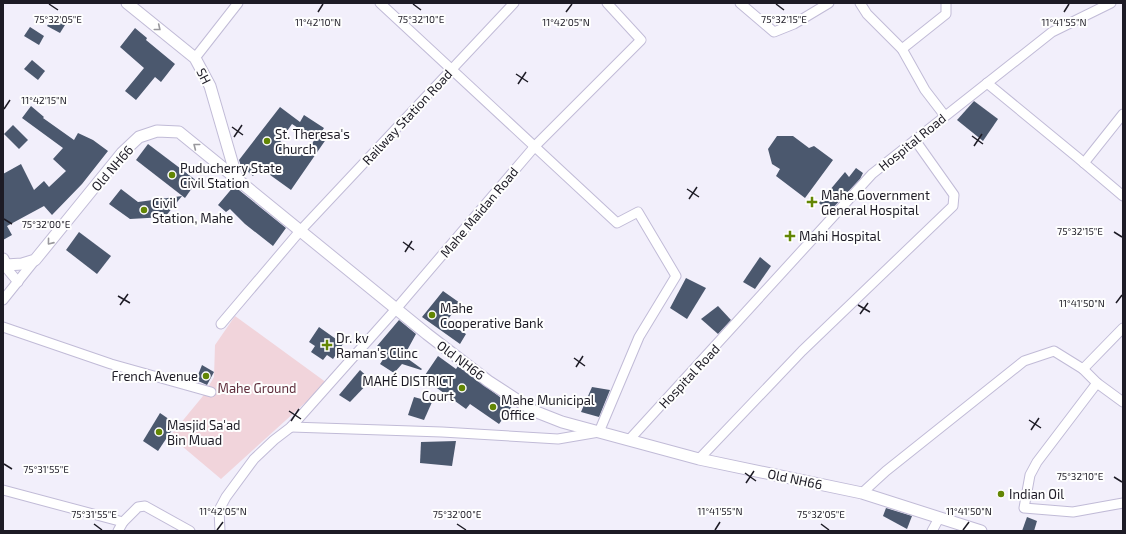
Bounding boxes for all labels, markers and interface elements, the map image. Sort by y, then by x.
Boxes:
text: 75°32'05"E [34,13,82,25]
text: 75°32'10"E [398,13,445,25]
text: 75°32'15"E [761,13,807,25]
text: 11°42'10"N [295,16,341,28]
text: 11°42'05"N [542,16,590,28]
text: 11°41'55"N [1041,16,1087,28]
one-way arrow [153,23,160,30]
street label: SH [193,65,215,87]
street label: Railway Station Road [359,66,455,168]
text: 11°42'15"N [21,94,67,106]
street label: Hospital Road [875,110,949,174]
place label: St. Theresa's Church [275,126,350,157]
marker: St. Theresa's Church [262,136,272,146]
street label: Old NH66 [88,142,136,194]
one-way arrow [193,143,200,150]
place label: Puducherry State Civil Station [180,160,282,191]
street label: Mahe Maidan Road [437,164,521,260]
marker: Puducherry State Civil Station [167,170,177,180]
place label: Mahe Government General Hospital [821,187,930,218]
place label: Civil Station, Mahe [152,195,233,226]
marker: Mahe Government General Hospital [806,196,818,208]
marker: Civil Station, Mahe [139,205,149,215]
text: 75°32'00"E [22,218,71,230]
text: 75°32'15"E [1057,225,1103,237]
place label: Mahi Hospital [799,228,881,244]
marker: Mahi Hospital [784,230,796,242]
one-way arrow [48,238,55,245]
text: 11°41'50"N [1059,297,1105,309]
place label: Mahe Cooperative Bank [440,300,544,331]
marker: Mahe Cooperative Bank [427,310,437,320]
place label: Dr. kv Raman's Clinc [336,330,418,361]
street label: Old NH66 [434,337,488,383]
marker: Dr. kv Raman's Clinc [321,339,333,351]
street label: Hospital Road [655,341,723,411]
place label: French Avenue [112,368,198,384]
marker: French Avenue [201,371,211,381]
place label: MAHÉ DISTRICT Court [362,372,454,404]
park label: Mahe Ground [218,380,296,396]
marker: MAHÉ DISTRICT Court [457,383,467,393]
place label: Mahe Municipal Office [501,392,595,423]
marker: Mahe Municipal Office [488,402,498,412]
place label: Masjid Sa'ad Bin Muad [167,417,241,448]
marker: Masjid Sa'ad Bin Muad [154,427,164,437]
text: 75°31'55"E [23,463,69,475]
street label: Old NH66 [766,465,824,493]
text: 75°32'10"E [1057,470,1104,482]
place label: Indian Oil [1009,486,1064,502]
marker: Indian Oil [996,489,1006,499]
text: 11°42'05"N [199,505,247,517]
text: 11°41'55"N [697,505,743,517]
text: 11°41'50"N [946,505,992,517]
text: 75°31'55"E [71,508,117,520]
text: 75°32'00"E [433,508,482,520]
text: 75°32'05"E [797,508,845,520]

